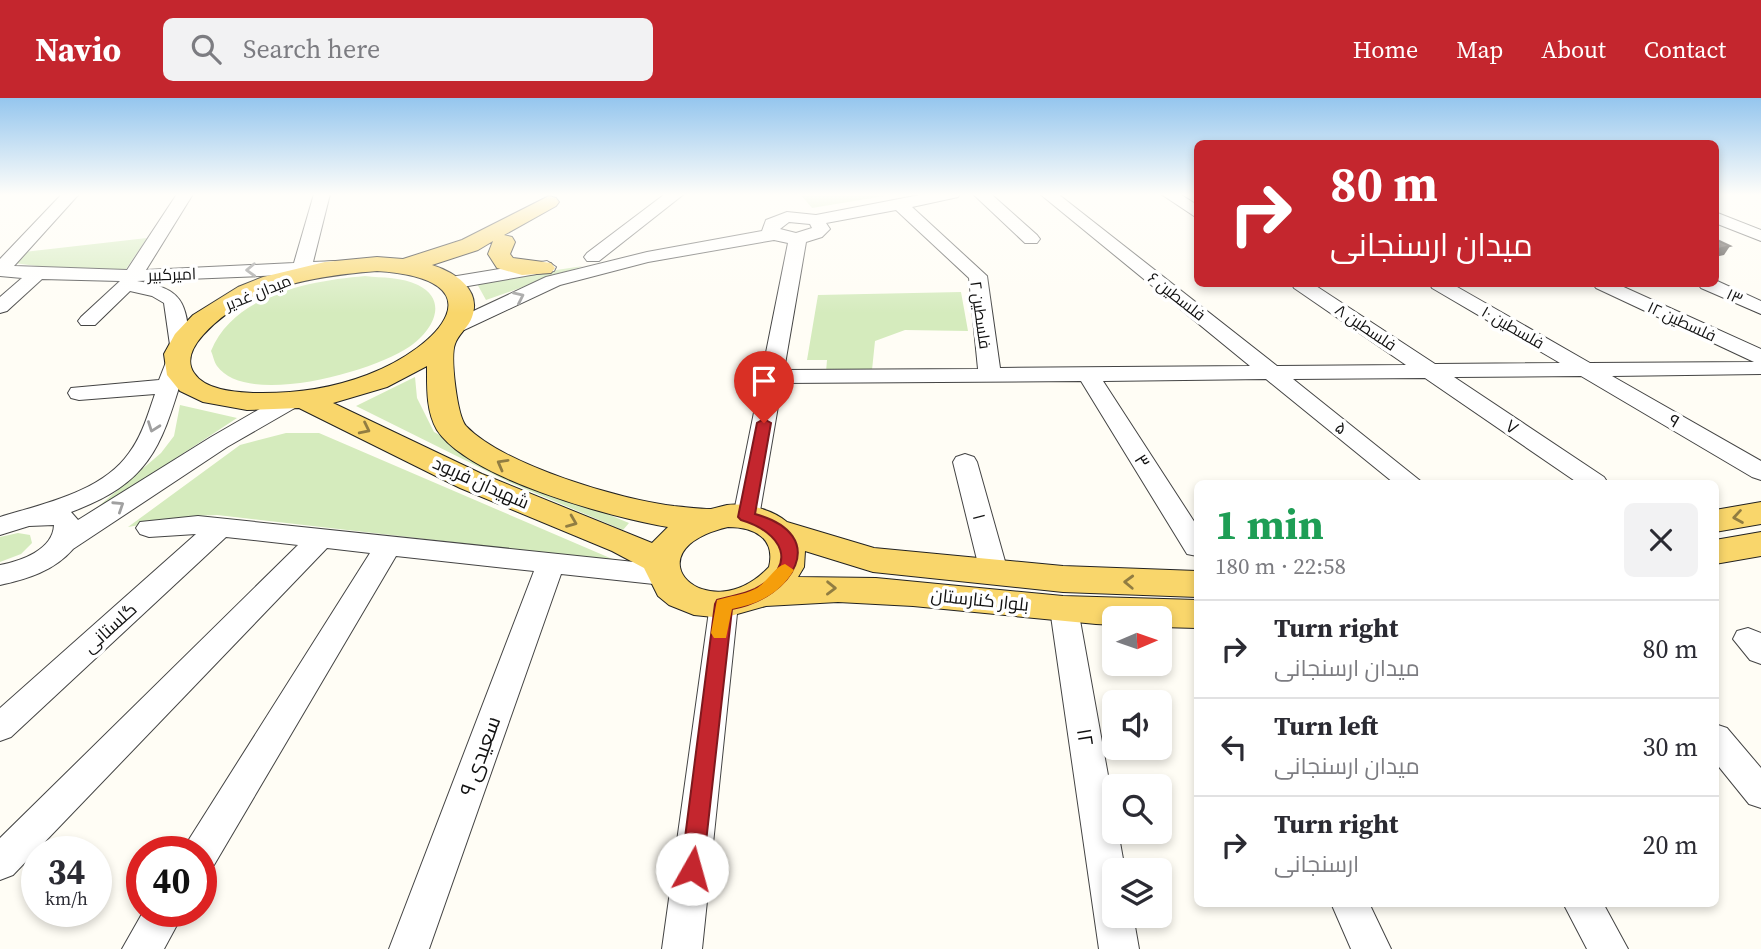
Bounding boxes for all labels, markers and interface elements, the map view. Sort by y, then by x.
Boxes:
search box [163,18,653,81]
text: Navio [35,27,121,72]
icon: search [187,30,225,68]
text: Search here [243,31,380,67]
text: Home [1353,33,1418,66]
text: Map [1456,33,1503,66]
text: About [1541,33,1606,66]
text: Contact [1644,33,1726,66]
text: 80 m [1330,150,1438,217]
icon: right [1215,168,1306,259]
text: میدان ارسنجانی [1330,223,1533,267]
street label: امیرکبیر [146,262,197,286]
one-way arrow [246,263,257,278]
street label: فلسطین ۶ [1144,267,1210,325]
street label: میدان غدیر [221,269,294,316]
street label: فلسطین ۲ [965,280,997,350]
street label: ۱۳ [1723,283,1747,309]
one-way arrow [512,291,524,305]
street label: فلسطین ۱۲ [1644,296,1720,346]
street label: فلسطین ۸ [1331,298,1401,356]
street label: فلسطین ۱۰ [1478,300,1548,354]
pin [734,351,794,423]
icon: arrive [745,362,783,400]
street label: ۹ [1664,407,1685,434]
street label: ۷ [1501,413,1524,440]
street label: ۵ [1330,415,1353,440]
one-way arrow [147,420,161,432]
one-way arrow [358,421,370,435]
street label: ۳ [1129,449,1156,473]
street label: شهيدان فربود [429,450,533,515]
one-way arrow [497,459,510,472]
text: 1 min [1215,495,1324,553]
one-way arrow [111,502,124,515]
button: close [1624,503,1698,577]
one-way arrow [1732,509,1744,524]
street label: ۱ [967,511,992,523]
one-way arrow [566,513,578,527]
text: 180 m · 22:58 [1215,550,1346,582]
one-way arrow [1123,574,1134,590]
one-way arrow [826,580,837,596]
street label: بلوار کنارستان [930,582,1030,617]
street label: گلستانی [77,597,142,658]
north arrow [1102,606,1172,676]
map controls [1102,606,1172,928]
text: Turn right [1274,610,1398,646]
icon: right [1215,630,1253,668]
text: 80 m [1643,631,1698,667]
text: میدان ارسنجانی [1274,652,1420,684]
button: sound [1102,690,1172,760]
text: Turn left [1274,708,1378,744]
street label: سعیدی ۹ [452,712,507,800]
street label: ۱۲ [1070,726,1101,748]
icon: left [1215,728,1253,766]
text: 30 m [1643,729,1698,765]
text: میدان ارسنجانی [1274,750,1420,782]
button: search [1102,774,1172,844]
text: Turn right [1274,806,1398,842]
icon: right [1215,826,1253,864]
text: 20 m [1643,827,1698,863]
position arrow [655,832,729,906]
speed limit sign: 40 [126,836,217,927]
text: 34 [48,848,85,896]
text: ارسنجانی [1274,848,1359,880]
button: layers [1102,858,1172,928]
text: km/h [45,886,88,911]

